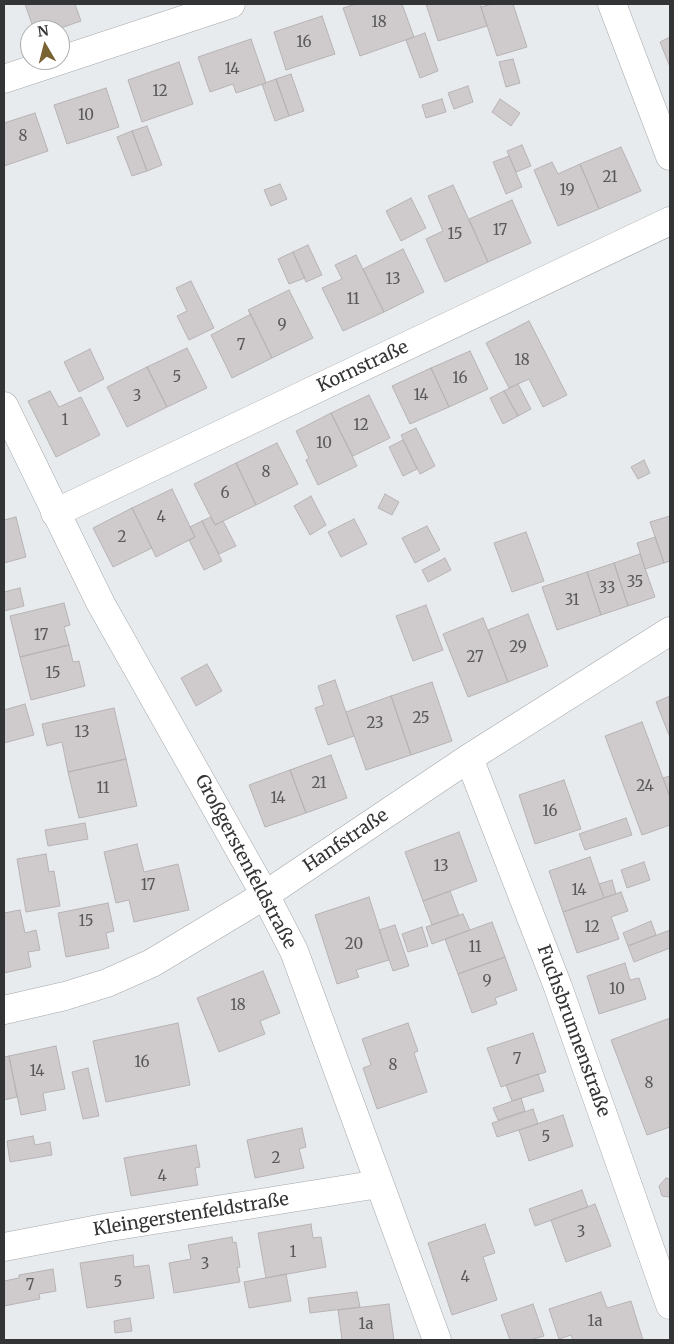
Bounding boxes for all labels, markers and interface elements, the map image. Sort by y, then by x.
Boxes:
house number: 18 [371,14,387,32]
north arrow [20,20,70,70]
text: N [36,21,50,41]
house number: 16 [296,34,312,52]
house number: 14 [224,61,240,79]
house number: 12 [152,83,168,101]
house number: 10 [78,107,94,125]
house number: 8 [19,128,27,146]
house number: 21 [602,169,618,187]
house number: 19 [559,182,575,200]
house number: 17 [493,222,507,240]
house number: 15 [447,226,463,244]
house number: 13 [386,271,400,289]
house number: 11 [346,291,360,309]
house number: 9 [277,317,287,335]
house number: 7 [237,337,245,355]
street label: Kornstraße [314,337,412,397]
house number: 18 [514,352,530,370]
house number: 5 [173,369,181,387]
house number: 16 [452,370,468,388]
house number: 14 [413,387,429,405]
house number: 3 [133,388,141,406]
house number: 1 [62,412,68,430]
house number: 12 [353,417,369,435]
house number: 10 [316,435,332,453]
house number: 8 [262,464,270,482]
house number: 6 [220,485,230,503]
house number: 4 [156,509,166,527]
house number: 2 [118,529,126,547]
house number: 35 [627,574,643,592]
house number: 33 [599,580,615,598]
house number: 31 [565,592,579,610]
house number: 17 [34,627,48,645]
house number: 29 [509,639,527,657]
house number: 27 [467,649,483,667]
house number: 15 [45,665,61,683]
house number: 25 [412,710,430,728]
house number: 23 [367,715,383,733]
house number: 13 [75,724,89,742]
street label: Großgerstenfeldstraße [190,771,300,953]
house number: 21 [311,775,327,793]
house number: 24 [636,778,654,796]
house number: 11 [96,780,110,798]
house number: 14 [270,790,286,808]
house number: 16 [542,803,558,821]
street label: Hanfstraße [300,805,392,877]
house number: 13 [434,858,448,876]
house number: 17 [141,877,155,895]
house number: 14 [571,882,587,900]
house number: 15 [78,913,94,931]
house number: 12 [584,919,600,937]
house number: 20 [345,936,363,954]
house number: 11 [468,939,482,957]
street label: Fuchsbrunnenstraße [532,942,614,1120]
house number: 9 [482,973,492,991]
house number: 10 [609,981,625,999]
house number: 18 [230,997,246,1015]
house number: 7 [513,1051,521,1069]
house number: 16 [134,1054,150,1072]
house number: 8 [389,1057,397,1075]
house number: 14 [29,1063,45,1081]
house number: 8 [645,1075,653,1093]
house number: 5 [542,1129,550,1147]
house number: 2 [272,1150,280,1168]
house number: 4 [157,1168,167,1186]
street label: Kleingerstenfeldstraße [92,1189,290,1241]
house number: 3 [577,1224,585,1242]
house number: 1 [290,1244,296,1262]
house number: 3 [201,1256,209,1274]
house number: 4 [460,1269,470,1287]
house number: 5 [114,1274,122,1292]
house number: 7 [26,1277,34,1295]
house number: 1a [588,1313,602,1331]
house number: 1a [359,1316,373,1334]

